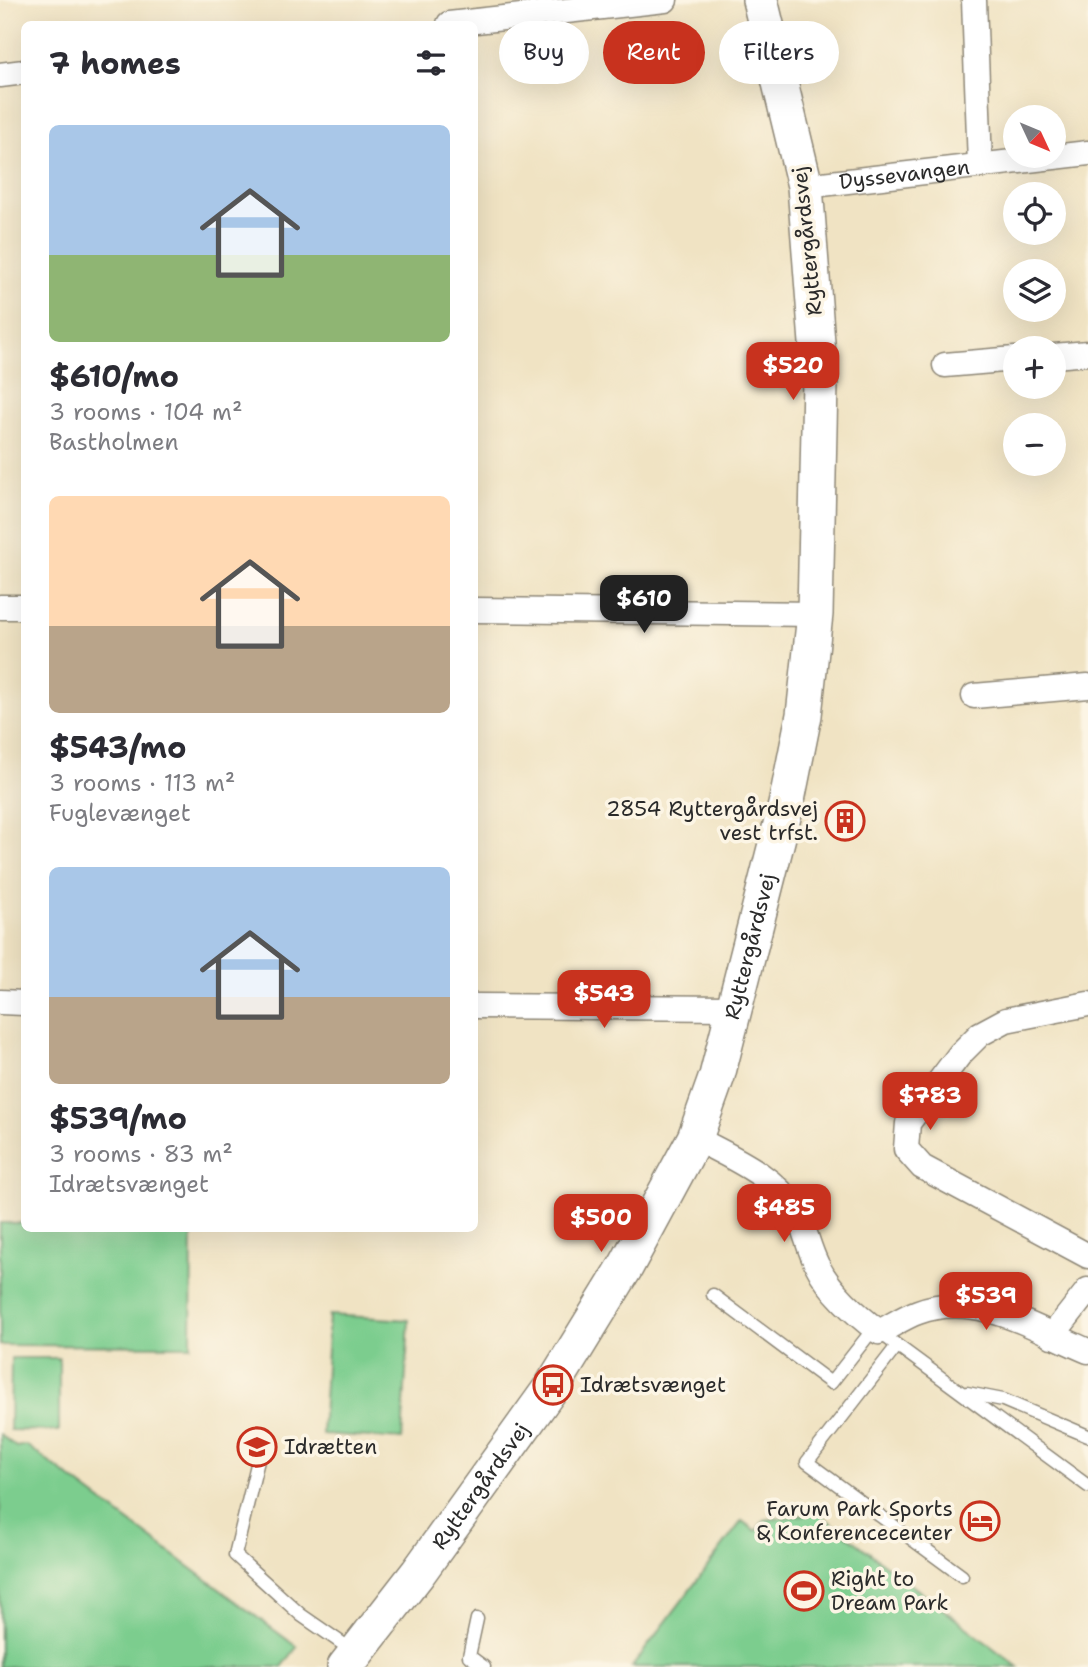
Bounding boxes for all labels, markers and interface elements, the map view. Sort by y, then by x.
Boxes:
chip: Buy [499,21,589,84]
chip: Rent [603,21,705,84]
chip: Filters [719,21,839,84]
text: 7 homes [49,43,181,84]
icon: filters [412,44,450,82]
north arrow [1003,105,1066,168]
map controls [1003,105,1066,476]
street label: Dyssevangen [838,153,971,196]
street label: Ryttergårdsvej [785,165,829,317]
icon: home [187,170,313,296]
button: locate [1003,182,1066,245]
button: layers [1003,259,1066,322]
button: + [1003,336,1066,399]
pin: $520 [752,342,834,402]
text: $520 [762,350,824,380]
text: $610/mo [49,356,179,397]
text: 3 rooms · 104 m² [49,397,242,427]
button: − [1003,413,1066,476]
text: Bastholmen [49,427,179,457]
icon: home [187,541,313,667]
pin: $610 [603,576,685,635]
text: $610 [616,583,672,613]
text: $543/mo [49,727,186,768]
text: 3 rooms · 113 m² [49,768,235,798]
place label: 2854 Ryttergårdsvej vest trfst. [606,795,818,847]
text: Fuglevænget [49,798,191,828]
building icon: 2854 Ryttergårdsvej vest trfst. [824,800,866,842]
street label: Ryttergårdsvej [718,870,782,1022]
icon: home [187,912,313,1038]
pin: $543 [563,970,645,1030]
text: $543 [573,978,635,1008]
pin: $783 [889,1072,971,1132]
text: $783 [898,1080,962,1110]
text: $539/mo [49,1098,187,1139]
text: 3 rooms · 83 m² [49,1139,233,1169]
text: Idrætsvænget [49,1169,209,1199]
pin: $485 [743,1184,825,1244]
text: $485 [753,1192,815,1222]
pin: $500 [560,1194,642,1254]
text: $500 [570,1202,632,1232]
pin: $539 [945,1272,1027,1332]
text: $539 [955,1280,1017,1310]
bus stop icon: Idrætsvænget [532,1364,574,1406]
place label: Idrætsvænget [580,1371,726,1399]
street label: Ryttergårdsvej [425,1417,535,1555]
school or university icon: Idrætten [236,1426,278,1468]
place label: Idrætten [284,1433,377,1461]
place label: Farum Park Sports & Konferencecenter [757,1495,953,1547]
hotel icon: Farum Park Sports & Konferencecenter [959,1500,1001,1542]
place label: Right to Dream Park [831,1565,949,1617]
sports icon: Right to Dream Park [783,1570,825,1612]

